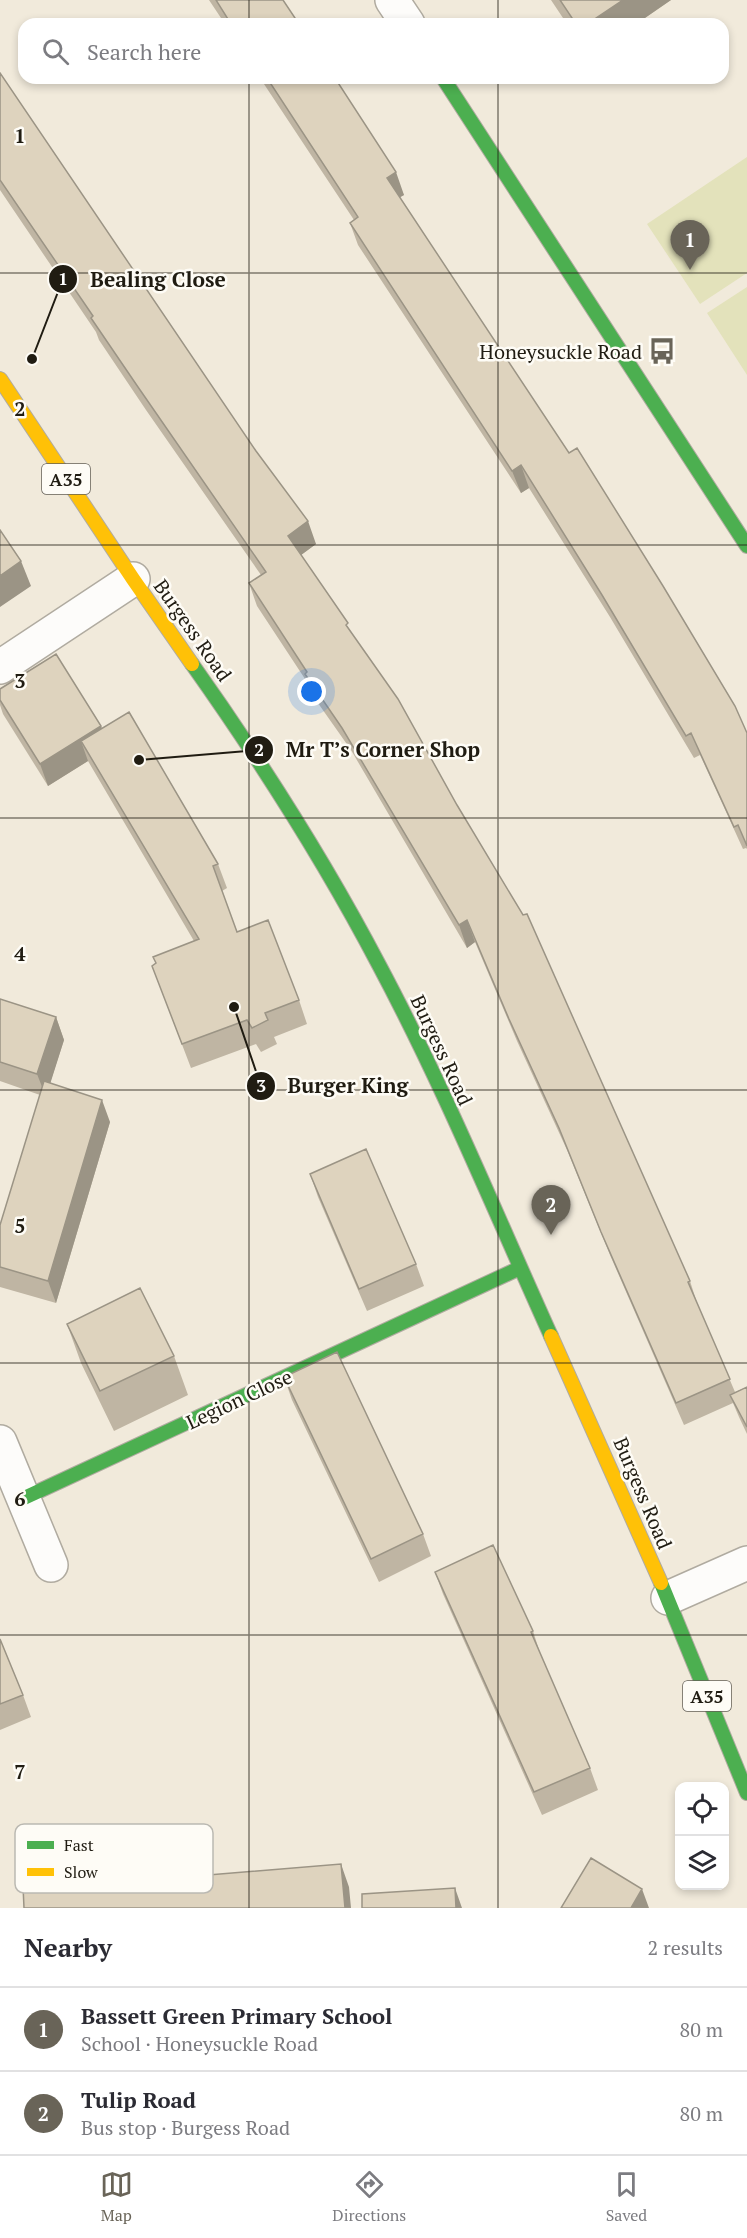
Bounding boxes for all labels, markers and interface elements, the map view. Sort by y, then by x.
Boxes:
search box [18,18,729,84]
icon: search [39,35,72,68]
text: Search here [87,37,201,66]
text: 1 [14,122,26,149]
pin: 1 [670,220,710,270]
callout: Bealing Close [48,260,237,299]
text: Bealing Close [90,265,226,293]
text: 1 [58,266,68,290]
bus stop icon: Honeysuckle Road [647,336,677,366]
place label: Honeysuckle Road [479,338,642,365]
text: 2 [14,395,26,422]
road number: A35 [42,464,90,494]
street label: Burgess Road [148,574,238,686]
text: 3 [14,667,26,694]
your location [297,677,326,706]
callout: Mr T’s Corner Shop [244,730,492,769]
text: Mr T’s Corner Shop [286,735,480,763]
text: 2 [254,737,264,761]
text: 4 [14,940,26,967]
street label: Burgess Road [405,990,479,1110]
callout: Burger King [246,1066,421,1105]
text: Burger King [288,1071,410,1099]
text: 3 [256,1073,266,1097]
pin: 2 [532,1186,570,1235]
text: 5 [14,1212,26,1239]
street label: Legion Close [182,1363,296,1435]
street label: Burgess Road [607,1433,679,1553]
text: 6 [14,1485,26,1512]
road number: A35 [683,1681,731,1711]
text: 7 [14,1758,26,1785]
map controls [675,1782,729,1890]
button: locate [675,1782,729,1836]
legend [15,1824,213,1893]
text: Fast [64,1834,94,1856]
button: layers [675,1836,729,1890]
text: Slow [64,1861,98,1883]
text: Nearby [24,1930,112,1964]
text: 2 results [648,1934,723,1961]
text: Bassett Green Primary School [81,2001,392,2030]
text: 1 [38,2016,49,2043]
text: 80 m [680,2016,723,2043]
text: School · Honeysuckle Road [81,2030,318,2057]
text: Tulip Road [81,2085,196,2114]
text: 2 [38,2100,49,2127]
text: 80 m [680,2100,723,2127]
text: Bus stop · Burgess Road [81,2114,290,2141]
tab: Map [100,2168,133,2226]
tab: Directions [332,2168,406,2226]
tab: Saved [606,2168,647,2226]

